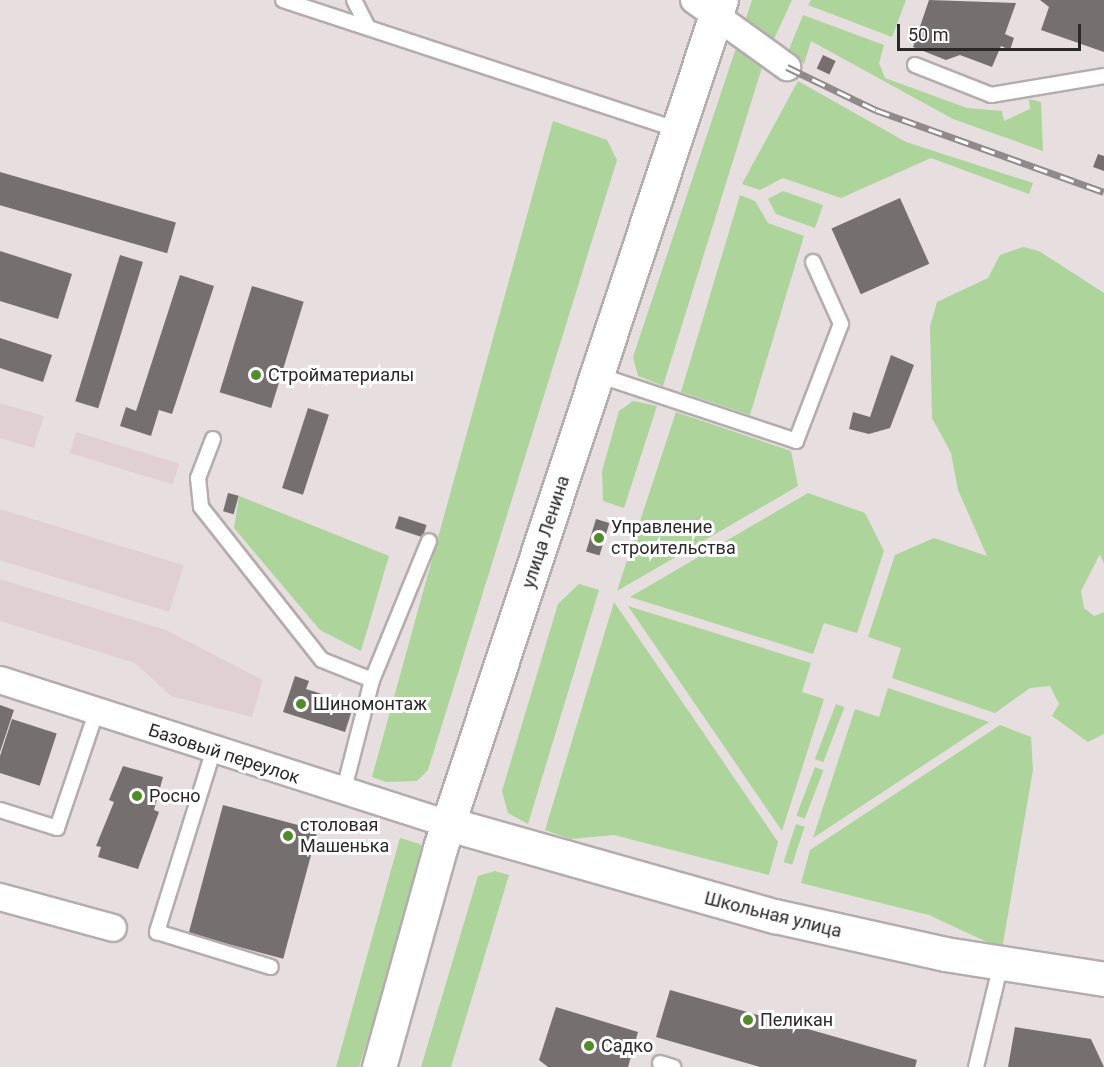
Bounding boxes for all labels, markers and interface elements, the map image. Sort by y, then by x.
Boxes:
scale bar [900,12,1084,50]
text: 50 m [908,24,948,45]
place label: Стройматериалы [268,364,414,386]
marker: Стройматериалы [249,368,263,382]
street label: улица Ленина [518,473,574,591]
place label: Управление строительства [611,517,736,560]
marker: Управление строительства [592,531,606,545]
place label: Шиномонтаж [313,693,427,715]
marker: Шиномонтаж [294,697,308,711]
street label: Базовый переулок [146,719,302,789]
place label: Росно [149,785,201,807]
marker: Росно [130,789,144,803]
place label: cтоловая Машенька [300,815,389,858]
marker: cтоловая Машенька [281,829,295,843]
street label: Школьная улица [702,888,844,942]
place label: Пеликан [760,1009,833,1031]
marker: Пеликан [741,1013,755,1027]
place label: Садко [601,1035,653,1057]
marker: Садко [582,1039,596,1053]

